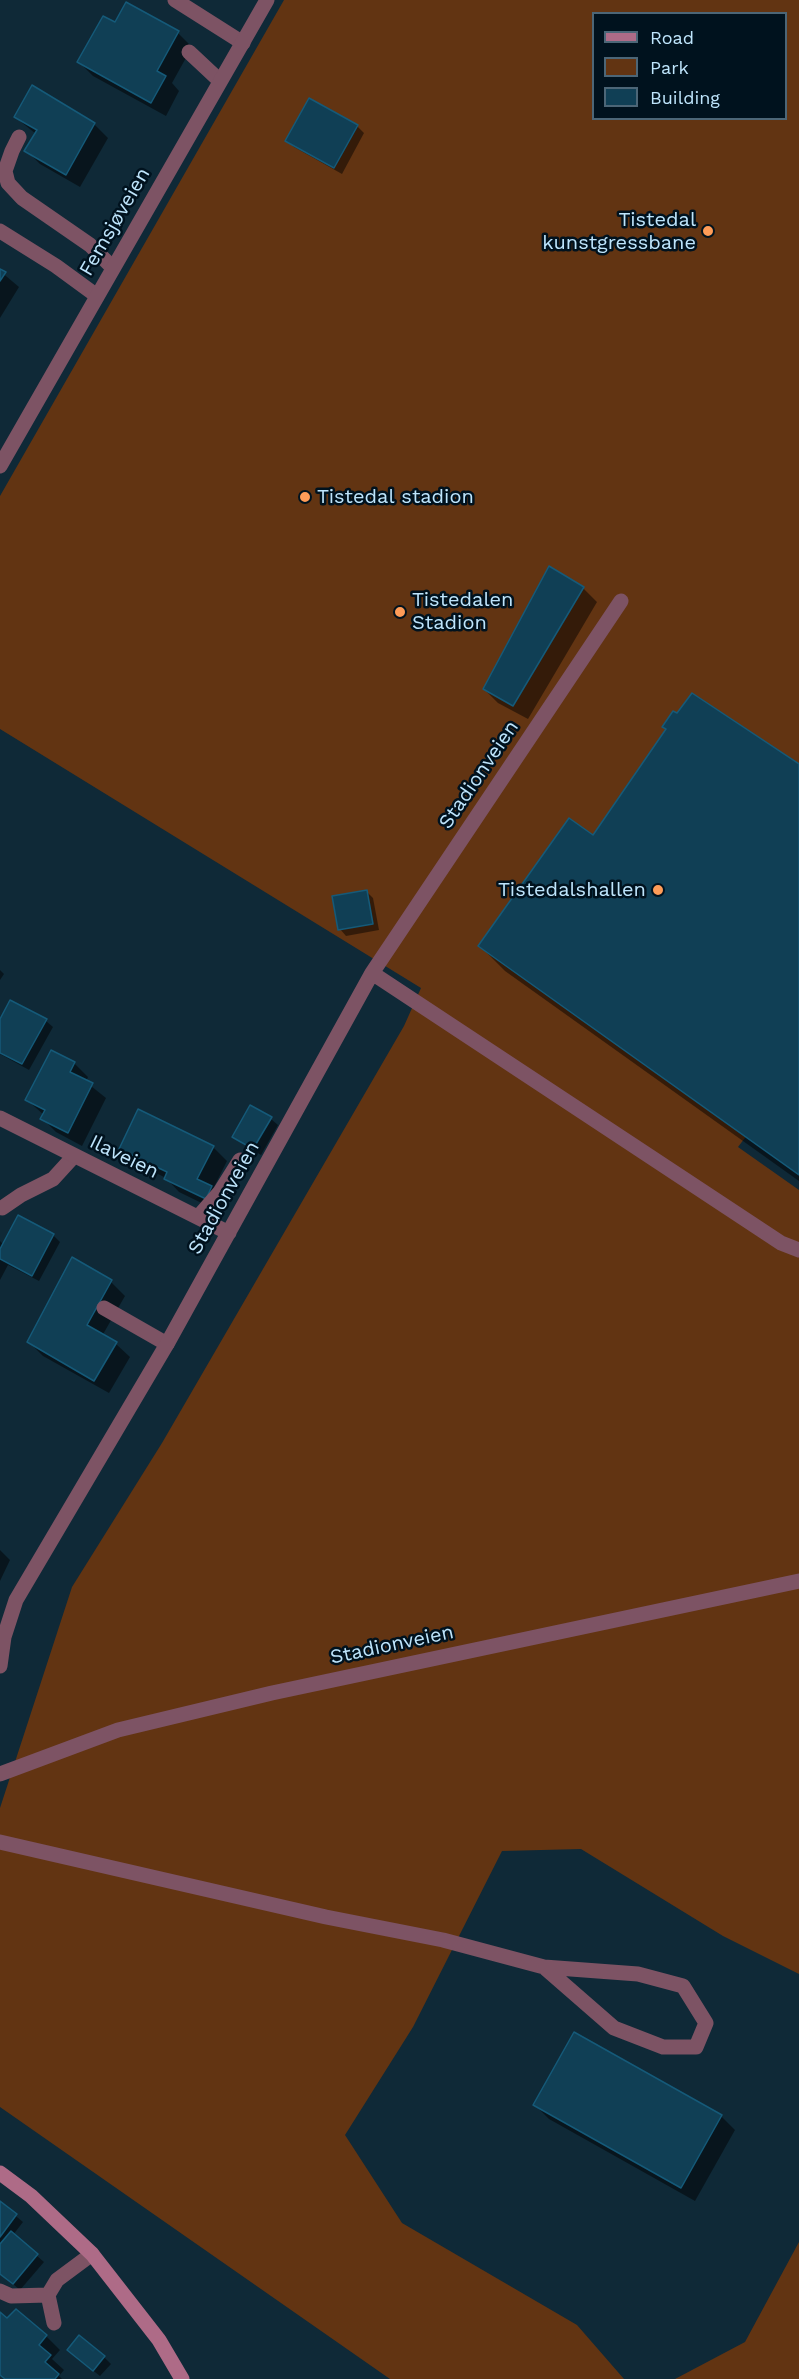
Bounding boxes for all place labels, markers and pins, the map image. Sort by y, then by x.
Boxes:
place label: Tistedal kunstgressbane [542,208,696,255]
marker: Tistedal kunstgressbane [701,224,715,238]
place label: Tistedal stadion [317,485,474,509]
marker: Tistedal stadion [298,490,312,504]
place label: Tistedalen Stadion [412,588,513,635]
marker: Tistedalen Stadion [393,605,407,619]
place label: Tistedalshallen [498,878,646,902]
marker: Tistedalshallen [651,883,665,897]

